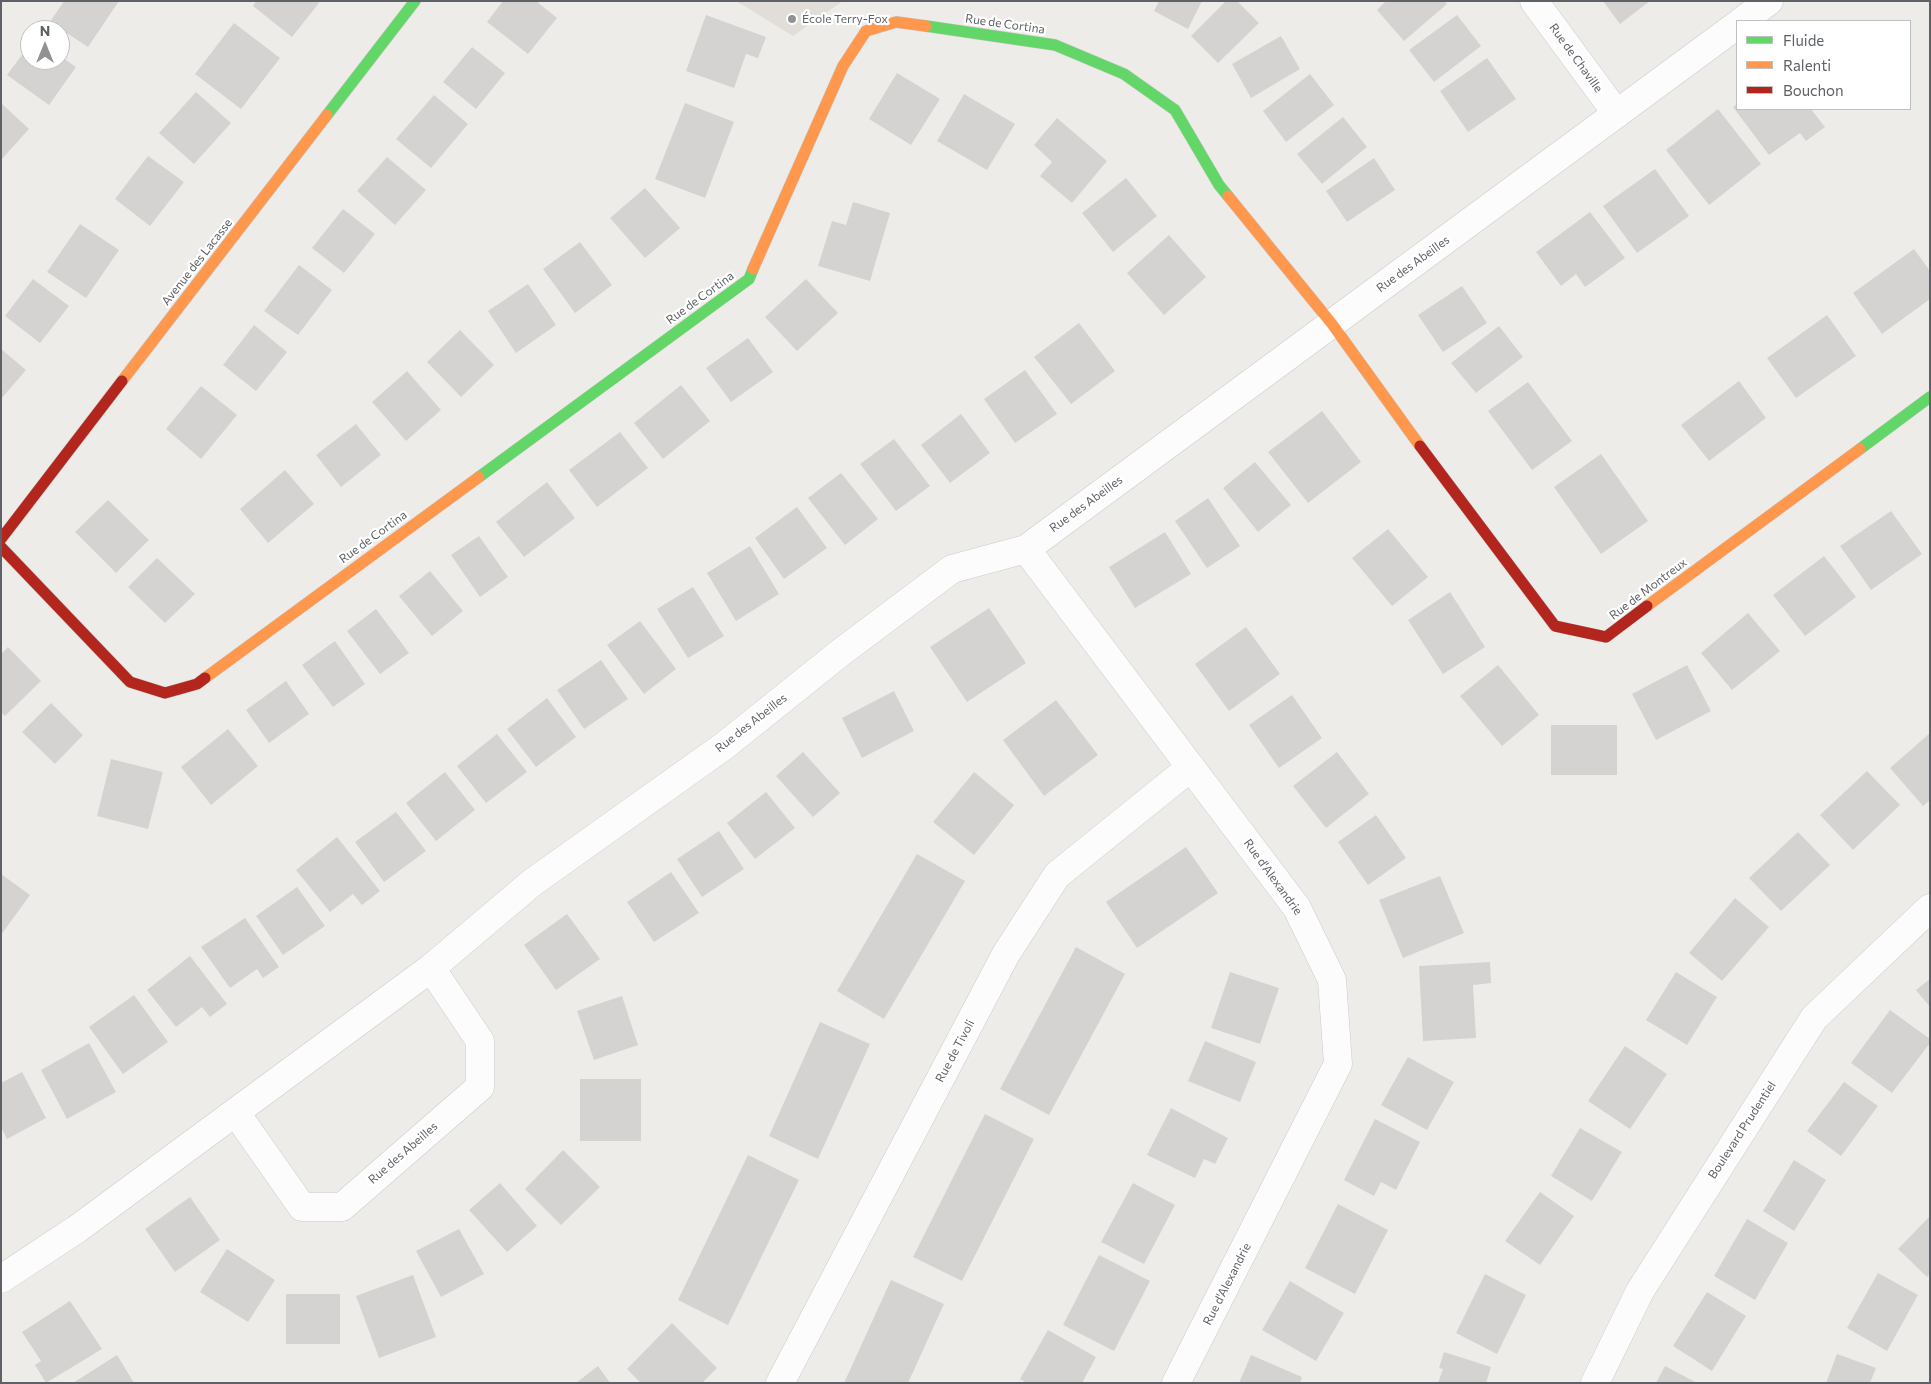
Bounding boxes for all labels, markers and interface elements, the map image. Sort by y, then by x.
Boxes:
street label: Rue de Cortina [964,11,1046,37]
place label: École Terry-Fox [802,12,888,26]
marker: École Terry-Fox [786,13,798,25]
north arrow [20,20,70,70]
legend [1736,20,1911,110]
street label: Rue de Chaville [1546,21,1606,95]
text: N [40,22,50,39]
text: Fluide [1783,31,1824,49]
text: Ralenti [1783,56,1831,74]
text: Bouchon [1783,81,1844,99]
street label: Avenue des Lacasse [159,216,235,308]
street label: Rue des Abeilles [1374,233,1452,295]
street label: Rue de Cortina [663,269,737,327]
street label: Rue des Abeilles [1047,473,1125,535]
street label: Rue de Cortina [336,508,410,566]
street label: Rue de Montreux [1606,555,1690,623]
street label: Rue des Abeilles [712,691,790,755]
street label: Rue d'Alexandrie [1241,836,1305,918]
street label: Rue de Tivoli [932,1017,978,1085]
street label: Boulevard Prudentiel [1705,1078,1779,1182]
street label: Rue des Abeilles [365,1119,441,1187]
street label: Rue d'Alexandrie [1200,1240,1254,1328]

